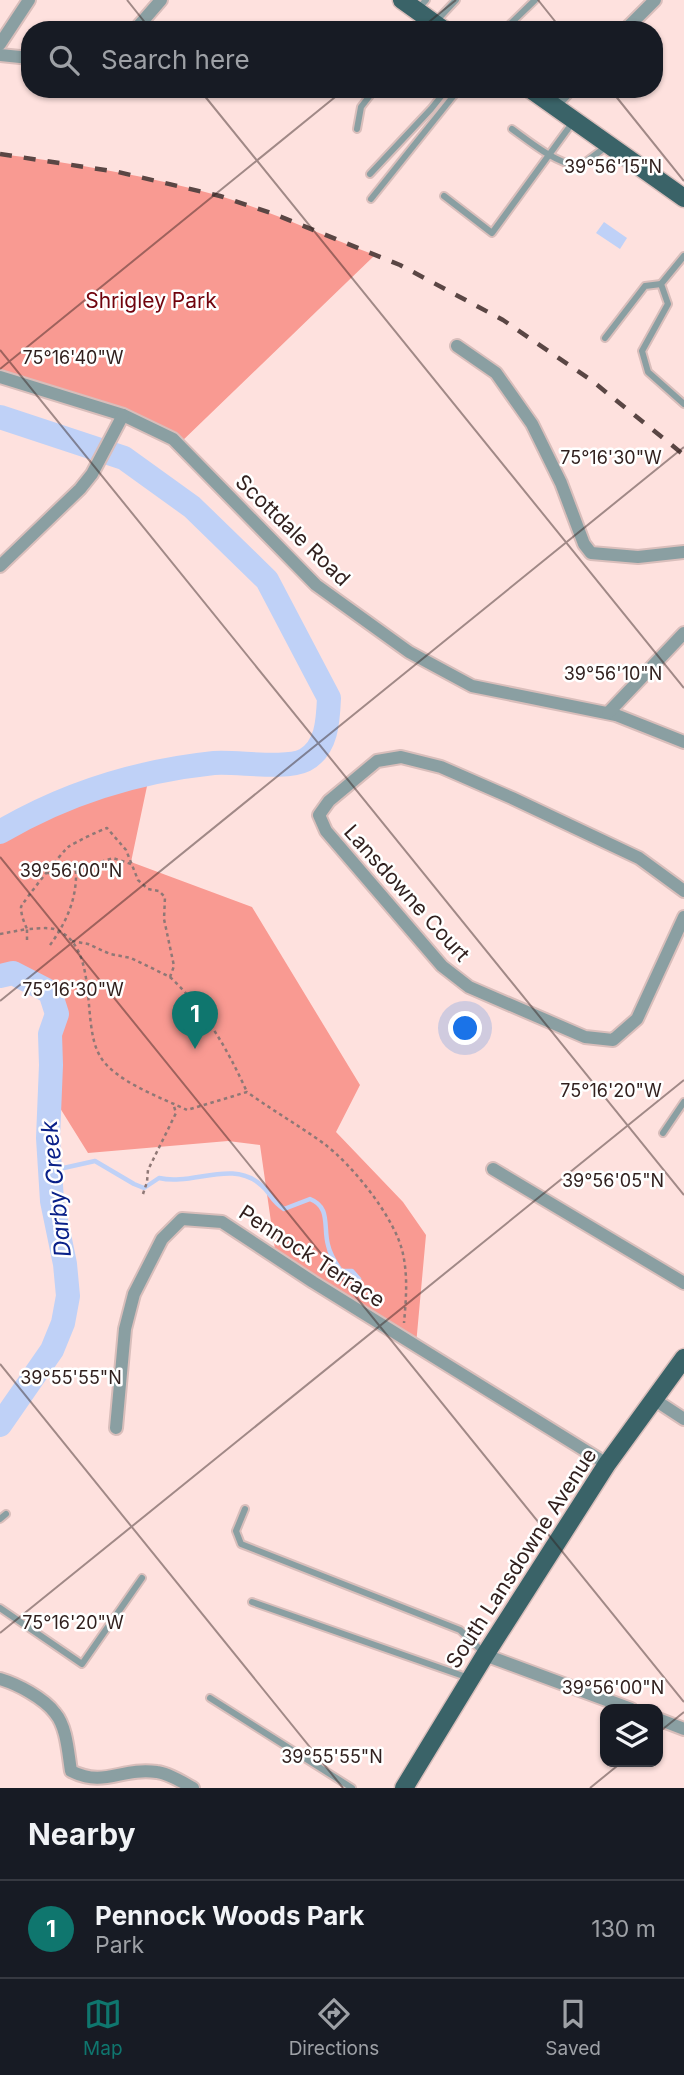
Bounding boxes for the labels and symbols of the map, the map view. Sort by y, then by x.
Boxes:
text: 39°56'15"N [564,156,662,177]
park label: Shrigley Park [85,288,217,313]
text: 75°16'40"W [22,347,124,368]
text: 75°16'30"W [560,447,662,468]
street label: Scottdale Road [231,469,355,591]
text: 39°56'10"N [564,663,662,684]
street label: Lansdowne Court [339,819,475,967]
text: 39°56'00"N [20,860,122,881]
text: 75°16'30"W [22,979,124,1000]
pin: 1 [172,991,218,1049]
your location [448,1011,482,1045]
text: 75°16'20"W [560,1080,662,1101]
water label: Darby Creek [35,1119,77,1259]
text: 39°56'05"N [562,1170,664,1191]
street label: Pennock Terrace [234,1200,390,1312]
text: 39°55'55"N [20,1367,122,1388]
street label: South Lansdowne Avenue [440,1443,602,1673]
text: 75°16'20"W [22,1612,124,1633]
text: 39°56'00"N [562,1677,664,1698]
text: 39°55'55"N [281,1746,383,1767]

